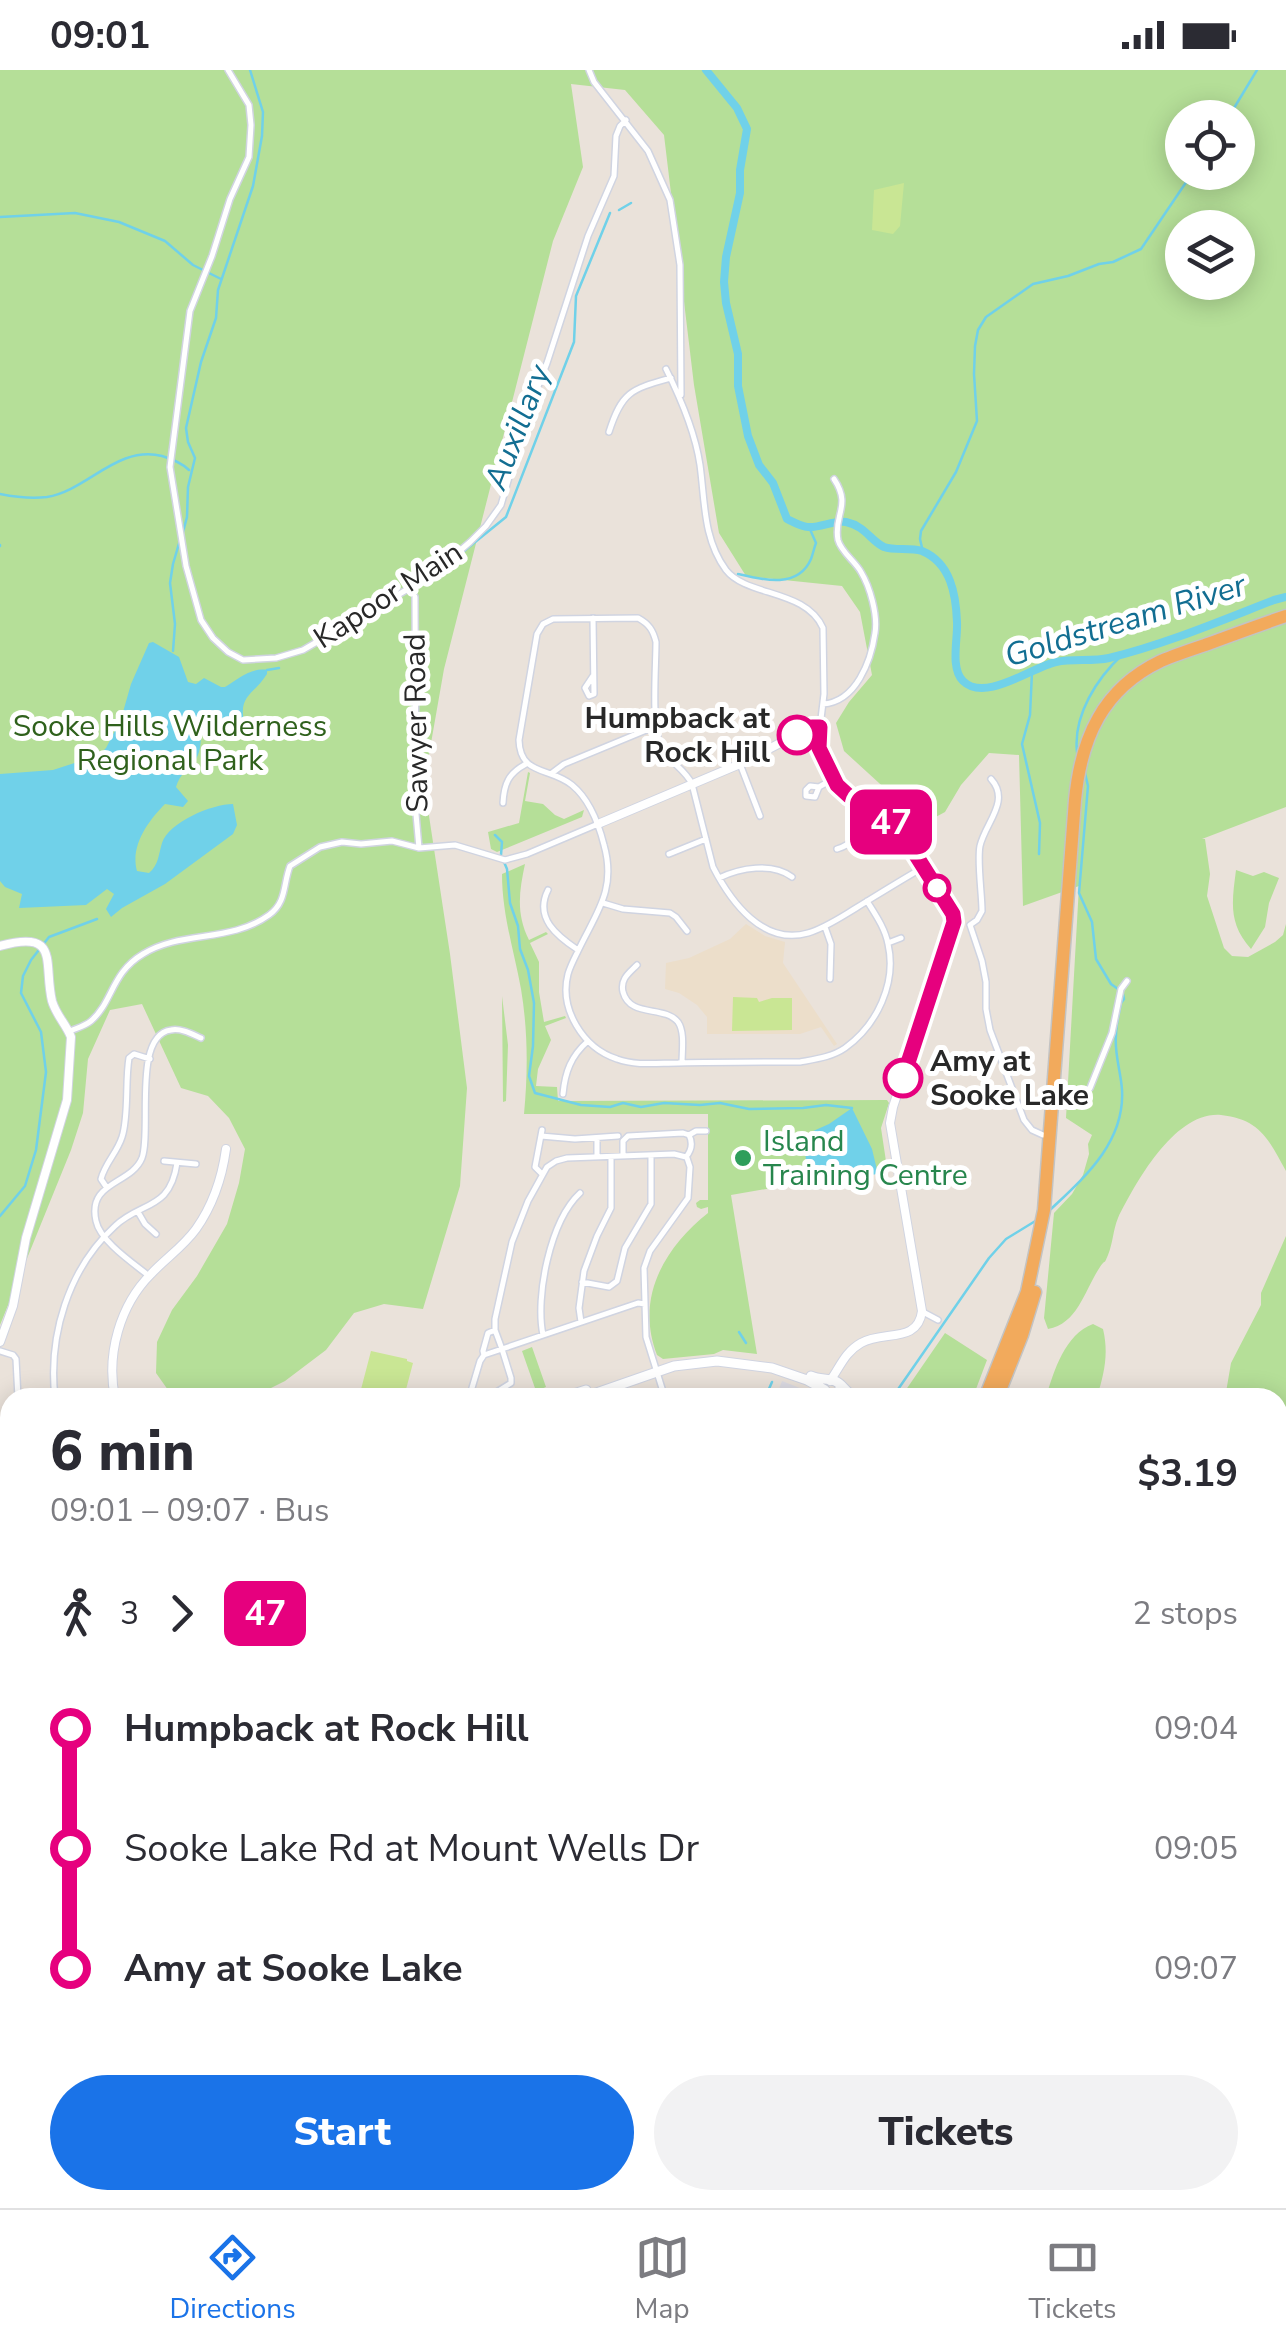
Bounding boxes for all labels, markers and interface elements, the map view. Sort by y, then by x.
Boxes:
text: 09:01 [50,10,151,61]
map controls [1165,100,1255,300]
button: locate [1165,100,1255,190]
button: layers [1165,210,1255,300]
water label: Auxillary [474,357,561,497]
street label: Kapoor Main [306,532,471,659]
water label: Goldstream River [999,563,1252,678]
street label: Sawyer Road [394,633,439,813]
place label: Humpback at Rock Hill [584,698,770,773]
park label: Sooke Hills Wilderness Regional Park [13,706,327,781]
marker: Humpback at Rock Hill [778,716,816,754]
line badge: 47 [846,790,936,854]
text: 47 [870,799,912,846]
unlabelled marker [924,875,950,901]
place label: Amy at Sooke Lake [930,1041,1089,1116]
marker: Amy at Sooke Lake [884,1059,922,1097]
place label: Island Training Centre [763,1121,968,1196]
marker: Island Training Centre [732,1147,754,1169]
text: 6 min [50,1414,195,1489]
text: $3.19 [1137,1448,1238,1499]
text: 09:01 – 09:07 · Bus [50,1489,329,1532]
icon: walk [50,1586,105,1641]
icon: forward [154,1586,209,1641]
text: 47 [244,1590,286,1637]
text: 3 [120,1592,139,1635]
text: 2 stops [1132,1592,1238,1635]
text: Humpback at Rock Hill [124,1703,529,1754]
text: 09:04 [1154,1707,1238,1750]
text: Sooke Lake Rd at Mount Wells Dr [124,1823,699,1874]
text: 09:05 [1154,1827,1238,1870]
text: Amy at Sooke Lake [124,1943,463,1994]
text: 09:07 [1154,1947,1238,1990]
button: Start [50,2075,634,2190]
button: Tickets [654,2075,1238,2190]
tab: Directions [169,2230,296,2328]
tab: Map [635,2230,690,2328]
tab: Tickets [1028,2230,1117,2328]

